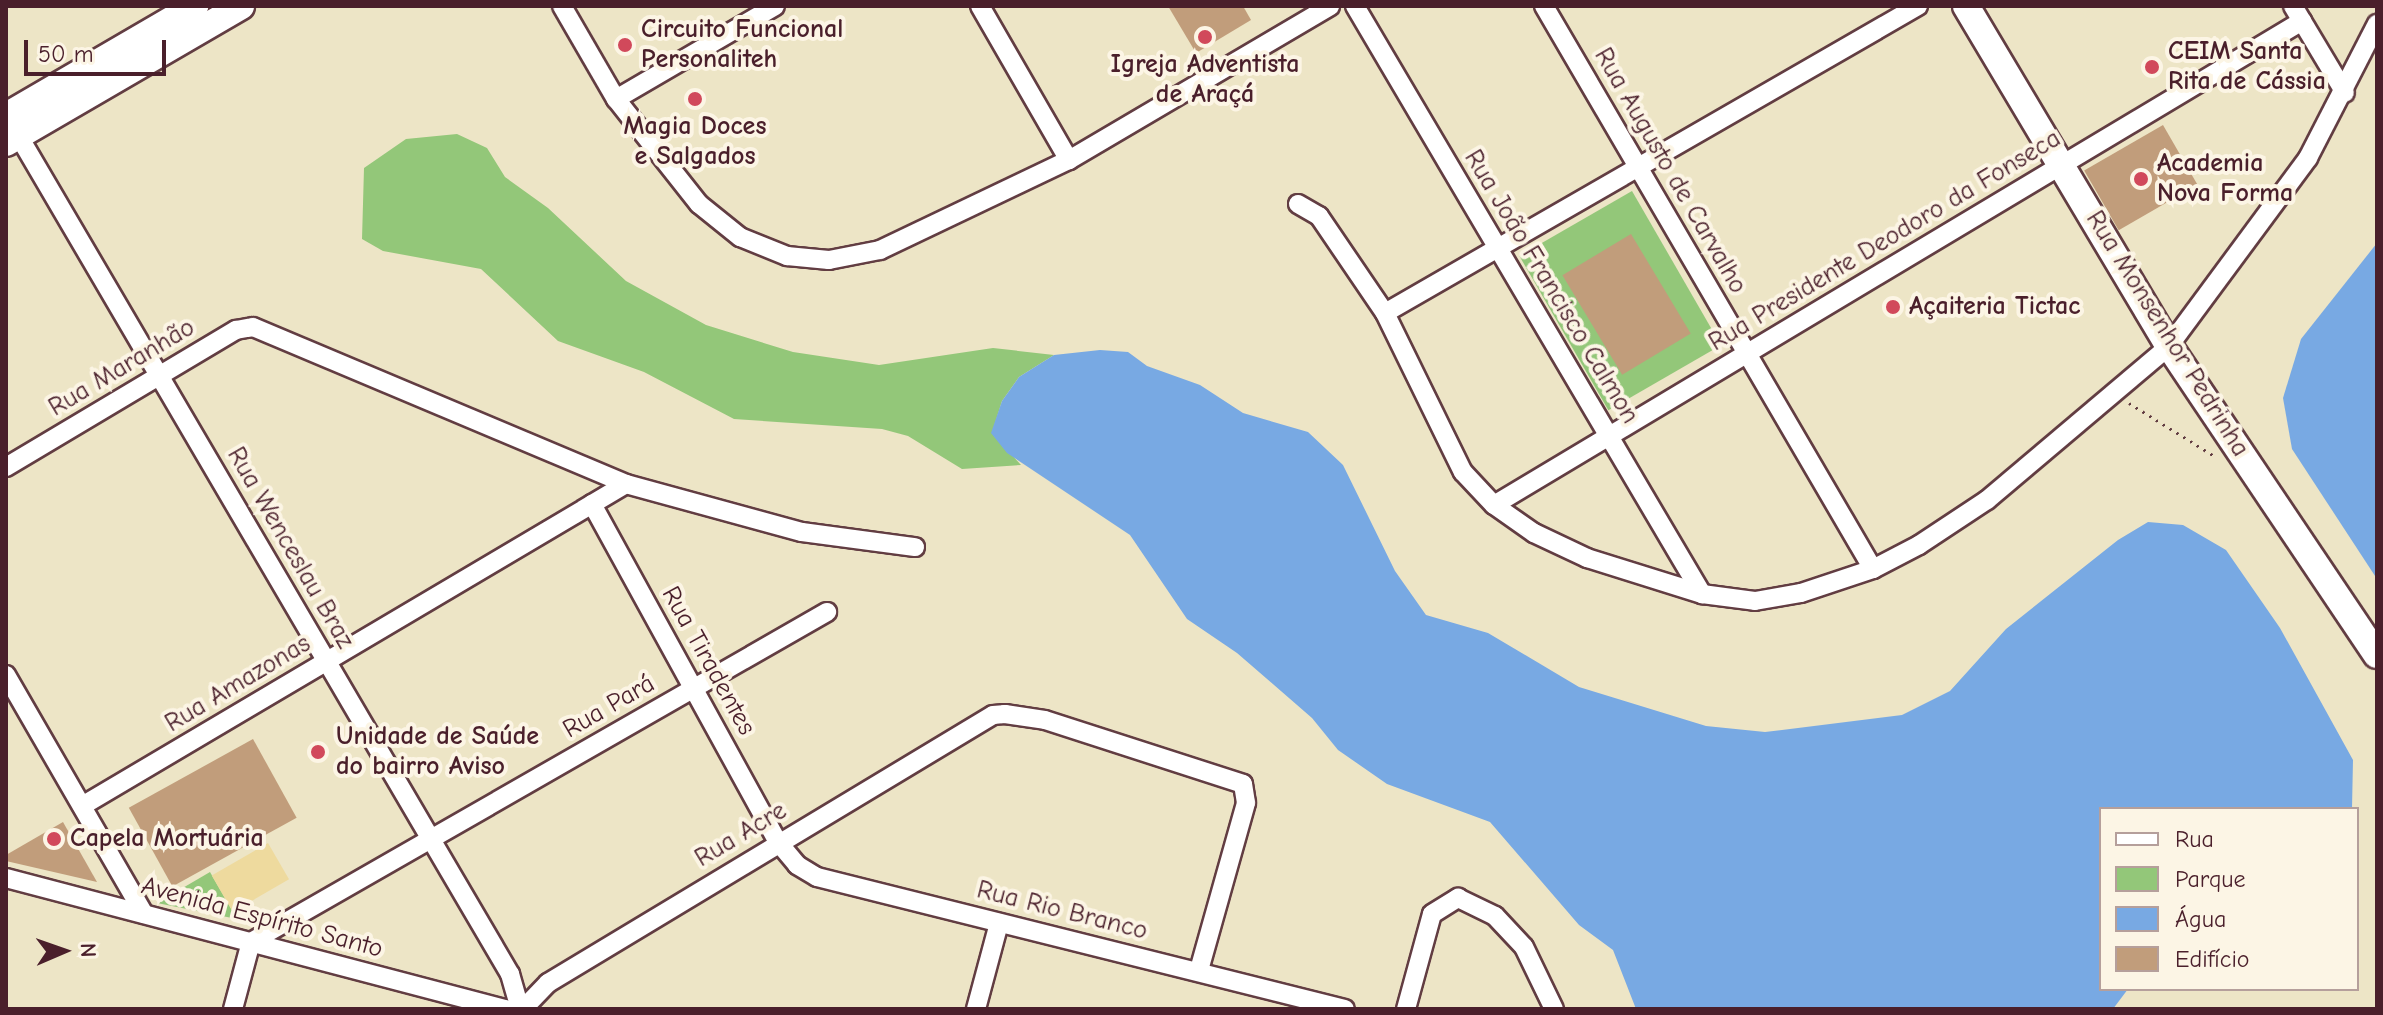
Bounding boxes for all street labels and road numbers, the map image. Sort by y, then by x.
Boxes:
street label: Rua Augusto de Carvalho [1587,43,1753,299]
street label: Rua Presidente Deodoro da Fonseca [1703,123,2067,359]
street label: Rua João Francisco Calmon [1457,144,1645,430]
street label: Rua Monsenhor Pedrinha [2079,205,2255,463]
street label: Rua Maranhão [43,312,201,424]
street label: Rua Wenceslau Braz [220,442,360,654]
street label: Rua Tiradentes [654,581,762,741]
street label: Rua Amazonas [160,628,316,740]
street label: Rua Pará [558,668,660,746]
street label: Rua Acre [690,796,792,874]
street label: Avenida Espírito Santo [138,871,386,965]
street label: Rua Rio Branco [973,875,1151,947]

